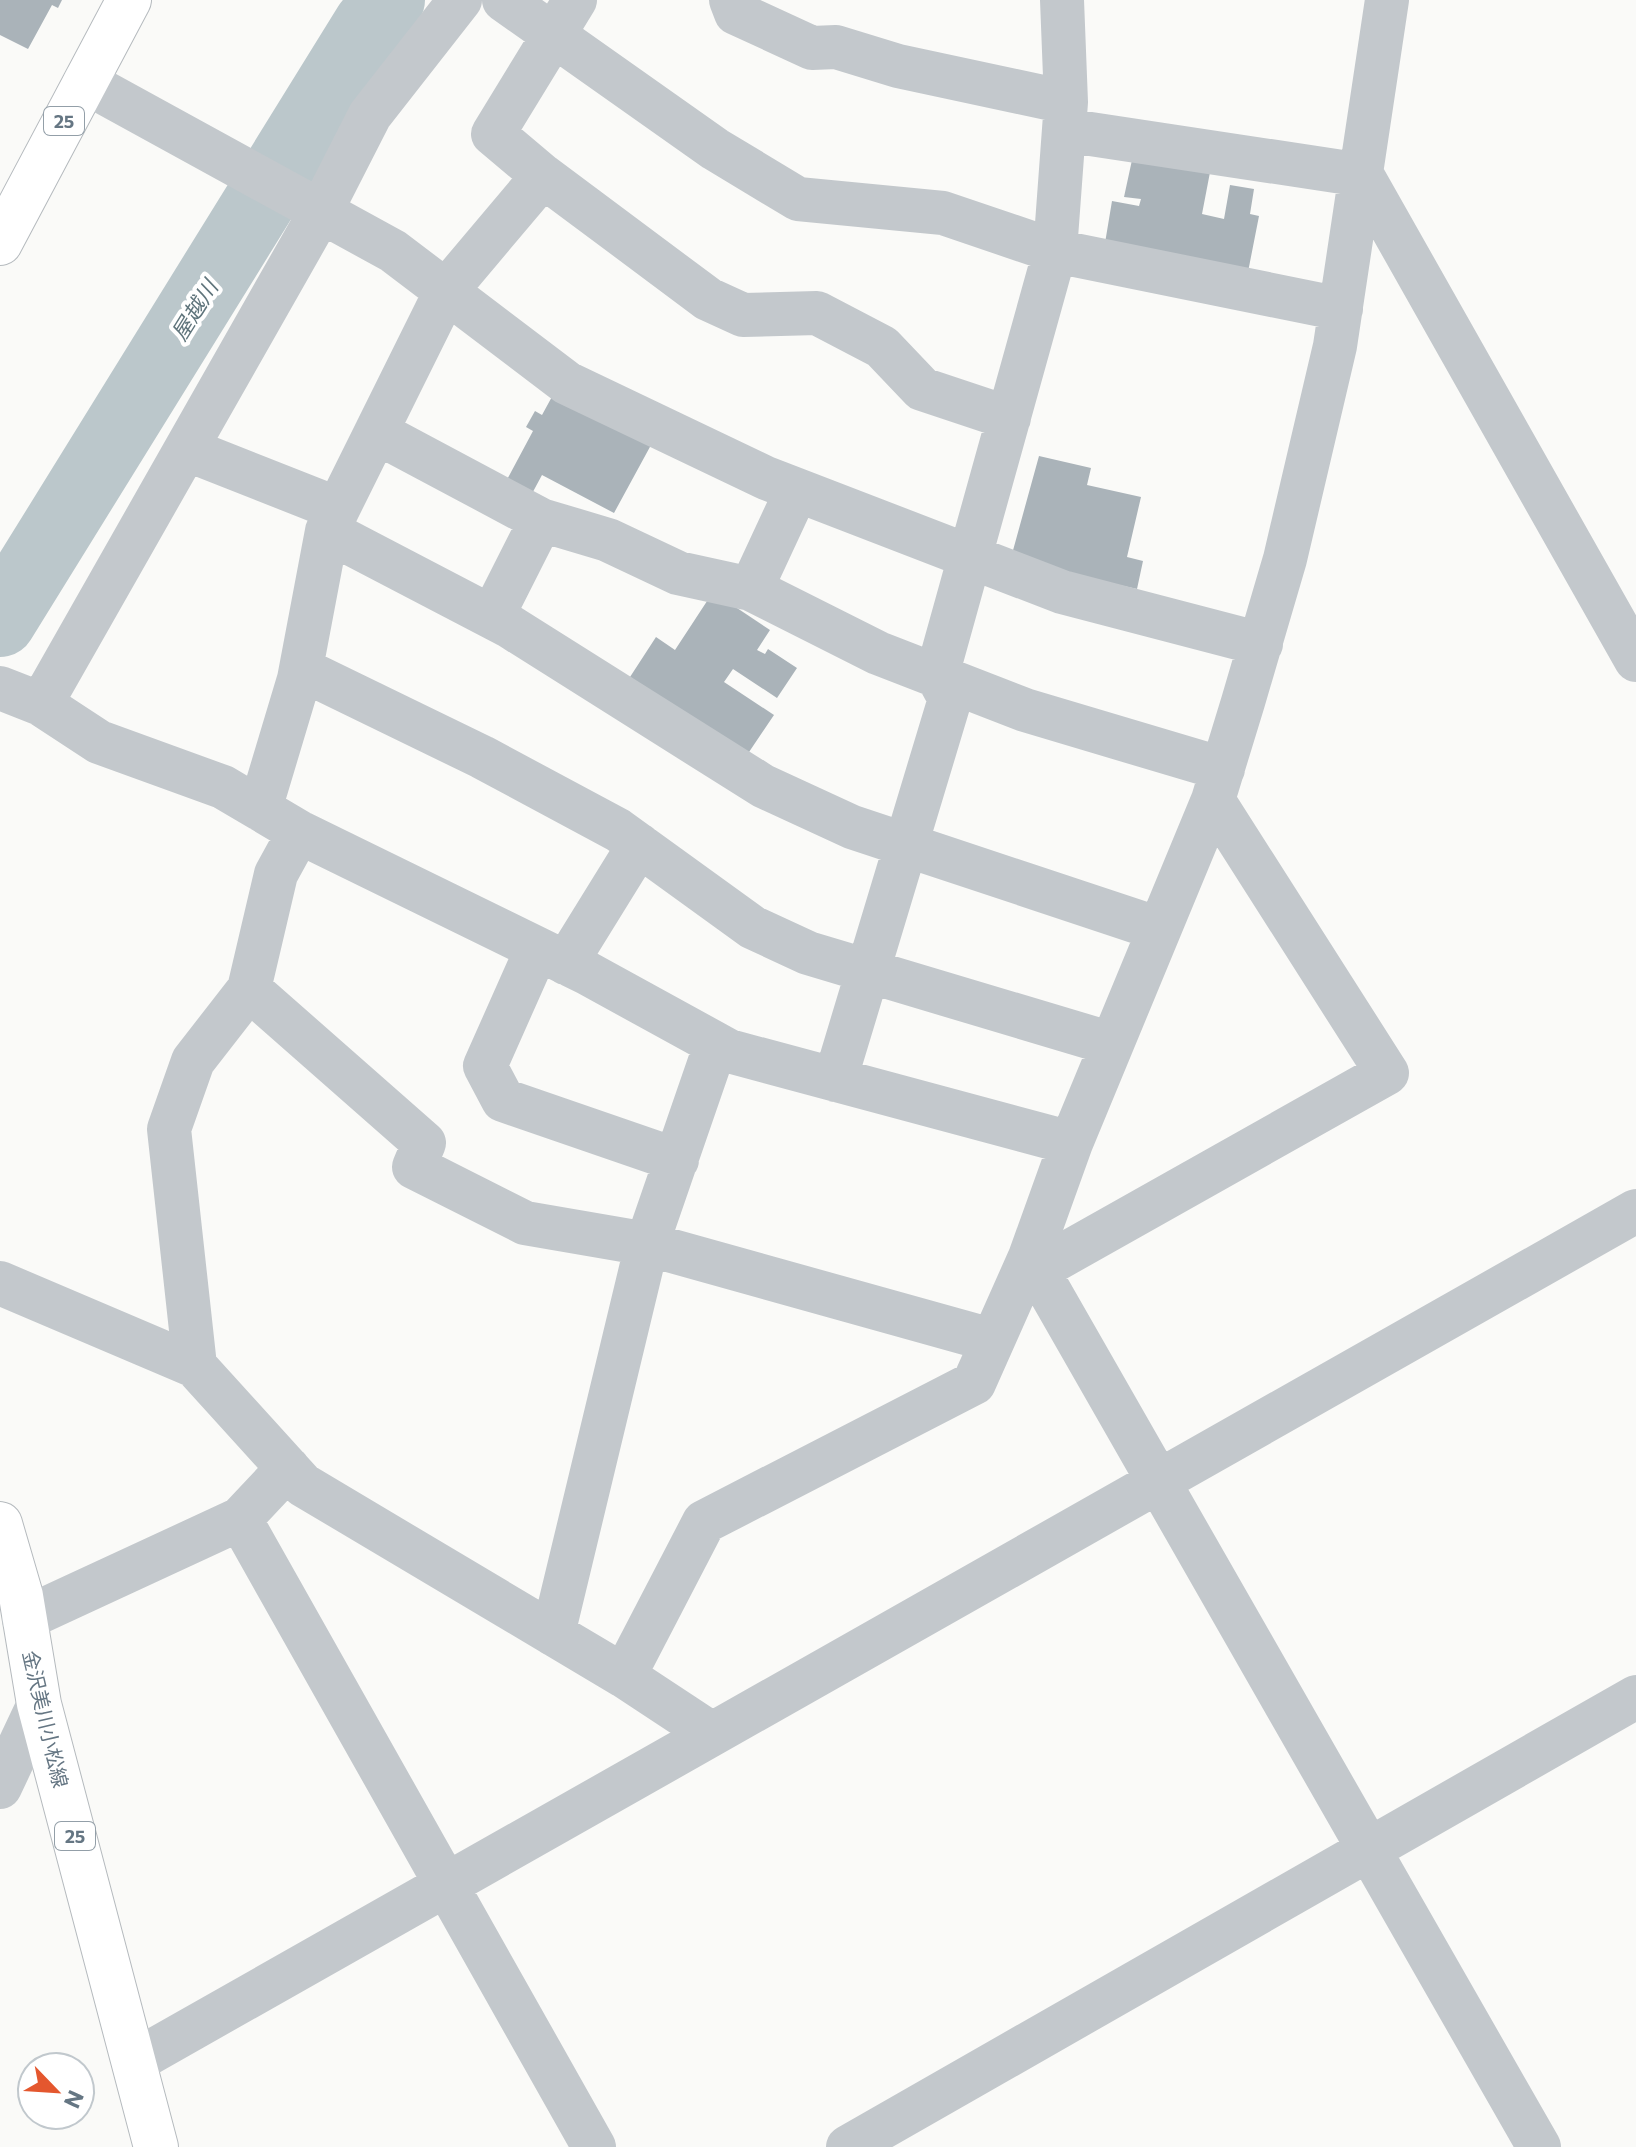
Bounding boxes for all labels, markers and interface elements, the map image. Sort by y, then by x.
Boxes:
road number: 25 [44,107,84,135]
water label: 屋越川 [165,273,224,345]
street label: 金沢美川小松線 [19,1648,73,1790]
road number: 25 [55,1822,95,1850]
north arrow [16,2051,96,2131]
text: N [59,2086,90,2113]

